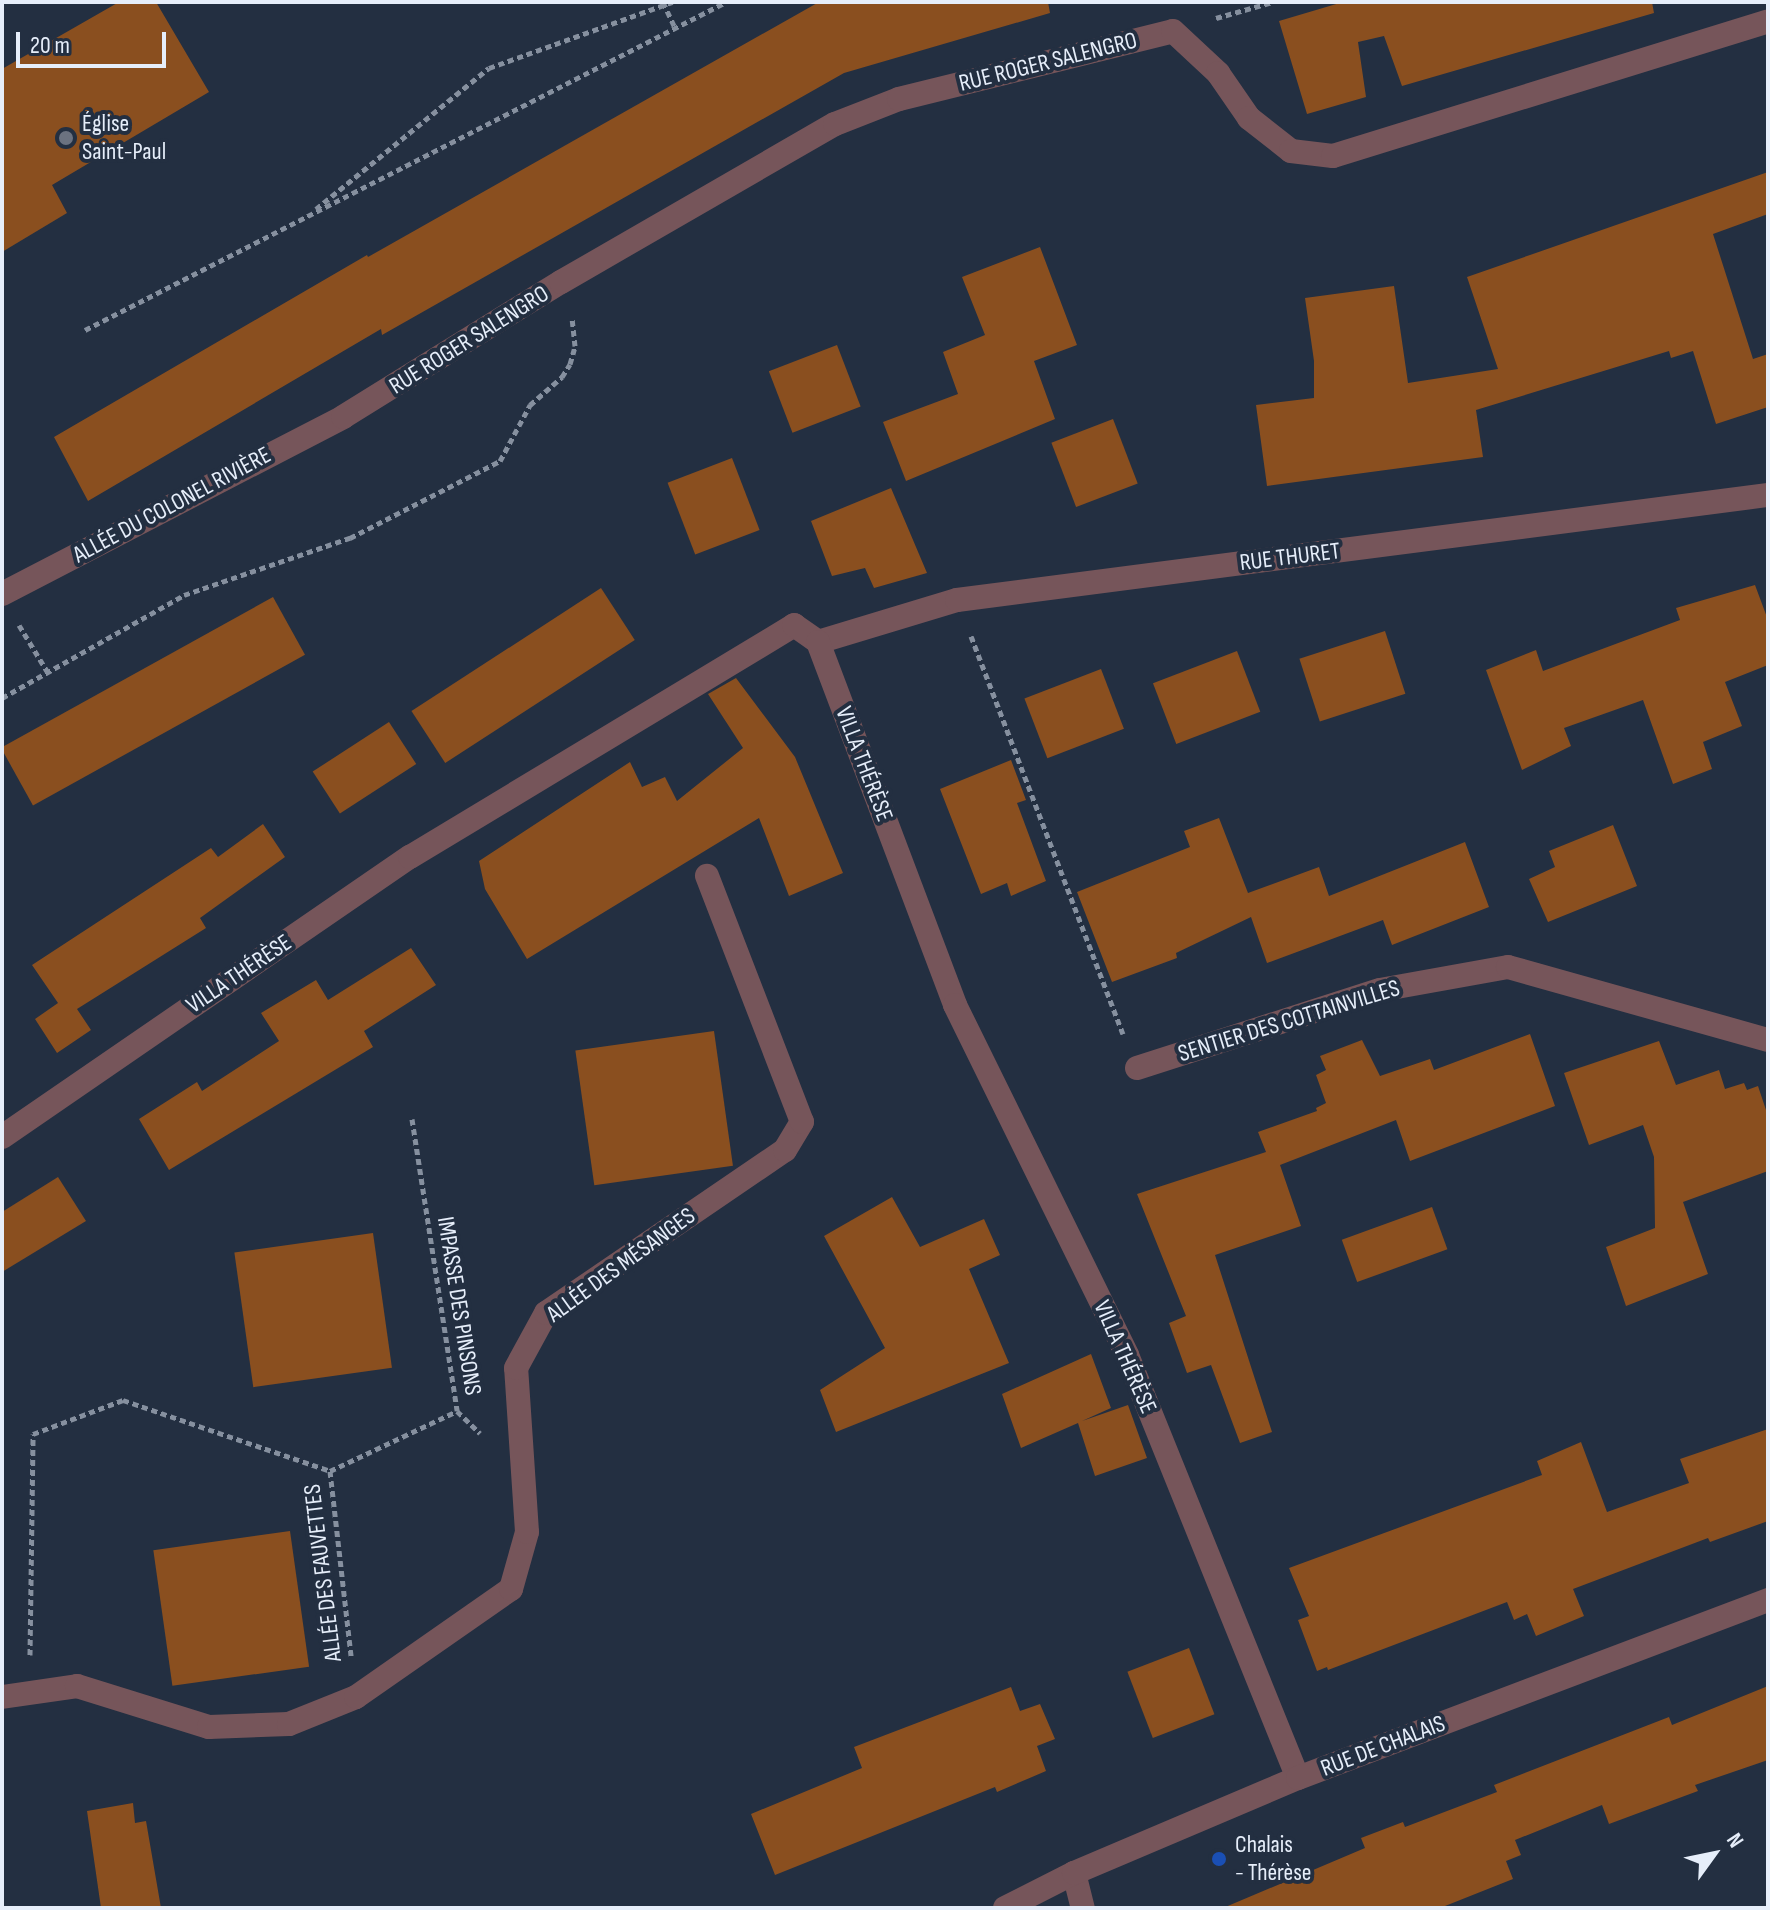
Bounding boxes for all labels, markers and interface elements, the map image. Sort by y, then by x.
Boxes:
scale bar [20,16,170,66]
street label: RUE ROGER SALENGRO [956,26,1140,98]
text: 20 m [30,31,70,60]
place label: Église Saint-Paul [82,110,166,166]
marker: Église Saint-Paul [57,129,75,147]
street label: RUE ROGER SALENGRO [384,279,554,401]
street label: ALLÉE DU COLONEL RIVIÈRE [68,441,276,569]
street label: RUE THURET [1238,537,1342,577]
street label: VILLA THÉRÈSE [829,702,899,826]
street label: VILLA THÉRÈSE [181,928,297,1020]
street label: SENTIER DES COTTAINVILLES [1175,974,1403,1068]
street label: ALLÉE DES MÉSANGES [541,1201,701,1329]
street label: IMPASSE DES PINSONS [431,1215,487,1397]
street label: VILLA THÉRÈSE [1087,1296,1163,1418]
street label: ALLÉE DES FAUVETTES [298,1483,348,1663]
street label: RUE DE CHALAIS [1317,1709,1449,1783]
north arrow [1674,1814,1754,1894]
text: N [1720,1828,1749,1853]
place label: Chalais - Thérèse [1235,1831,1312,1887]
marker: Chalais - Thérèse [1210,1850,1228,1868]

